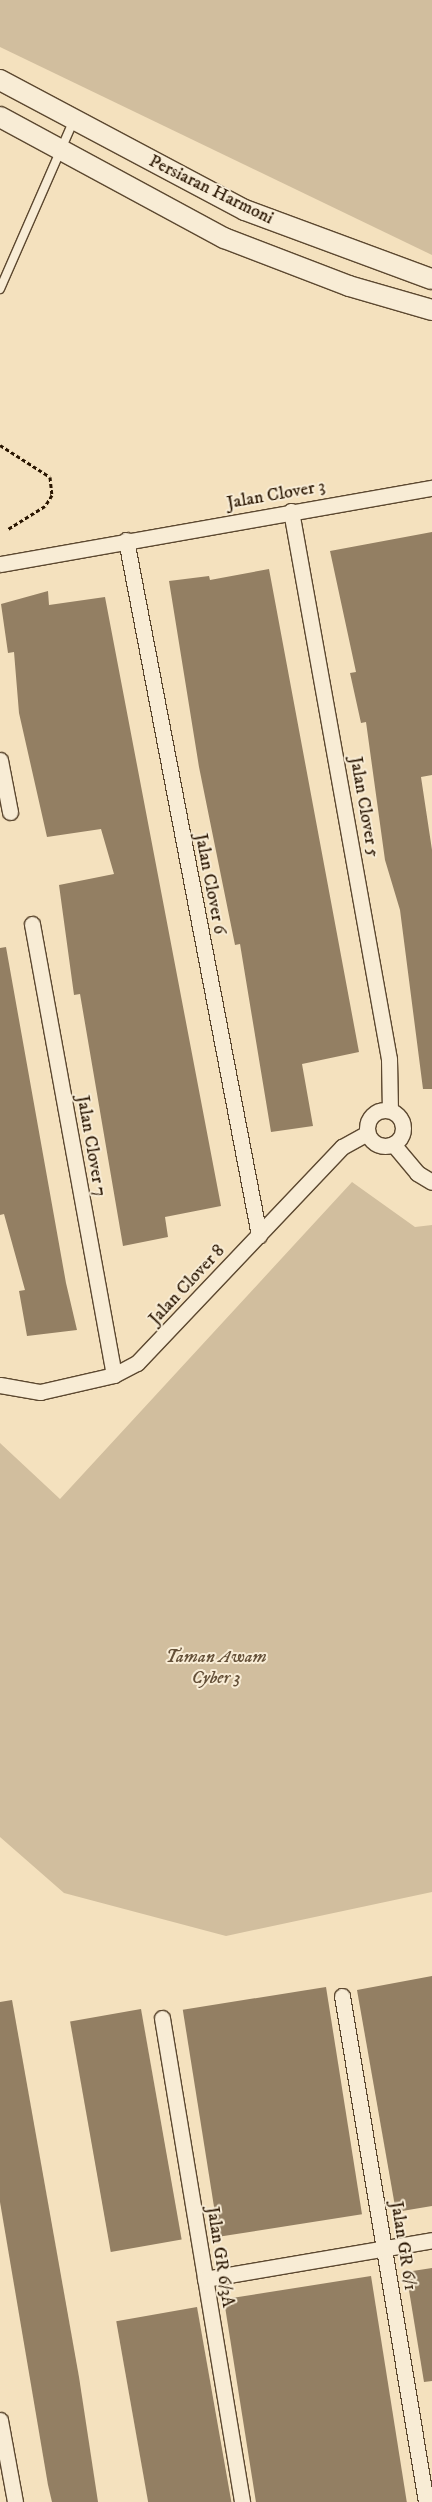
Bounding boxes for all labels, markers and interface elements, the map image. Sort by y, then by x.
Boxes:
street label: Persiaran Harmoni [145,150,277,230]
street label: Jalan Clover 3 [225,476,327,514]
street label: Jalan Clover 5 [345,755,383,859]
street label: Jalan Clover 6 [190,832,230,936]
street label: Jalan Clover 7 [71,1094,111,1198]
street label: Jalan Clover 8 [144,1240,230,1330]
park label: Taman Awam Cyber 3 [165,1647,267,1690]
street label: Jalan GR 6/1 [385,2200,421,2292]
street label: Jalan GR 6/3A [201,2205,239,2309]

